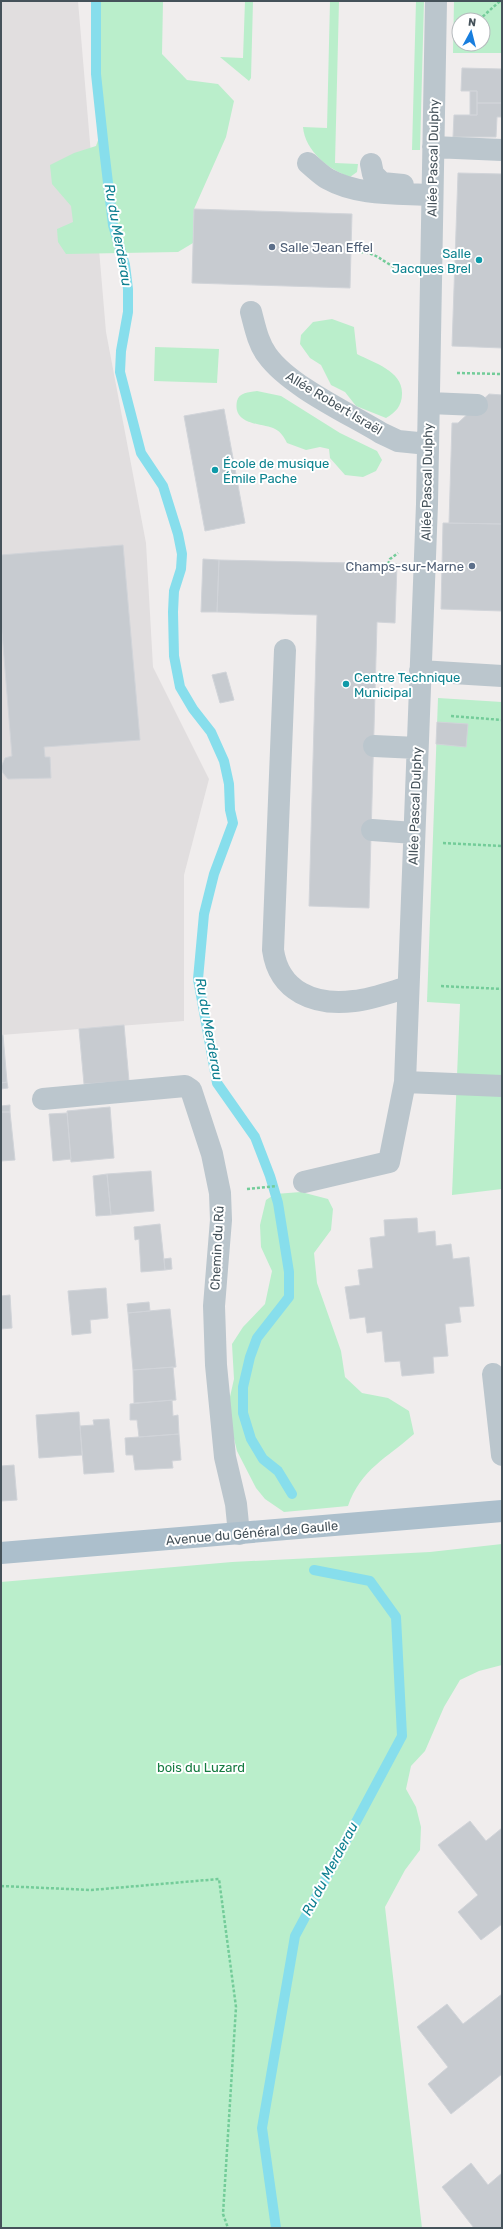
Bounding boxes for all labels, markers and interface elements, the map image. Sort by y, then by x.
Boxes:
north arrow [451,12,491,52]
text: N [467,16,477,30]
street label: Allée Pascal Dulphy [424,99,442,217]
water label: Ru du Merderau [101,182,135,288]
place label: Salle Jean Effel [280,240,373,255]
marker: Salle Jean Effel [267,242,277,252]
place label: Salle Jacques Brel [392,246,471,276]
marker: Salle Jacques Brel [474,255,484,265]
street label: Allée Robert Israël [283,368,385,438]
street label: Allée Pascal Dulphy [418,423,436,541]
place label: École de musique Émile Pache [223,456,329,486]
marker: École de musique Émile Pache [210,465,220,475]
place label: Champs-sur-Marne [345,559,464,574]
marker: Champs-sur-Marne [467,561,477,571]
place label: Centre Technique Municipal [354,670,460,700]
marker: Centre Technique Municipal [341,679,351,689]
street label: Allée Pascal Dulphy [405,747,425,865]
water label: Ru du Merderau [192,976,226,1082]
street label: Chemin du Rû [207,1205,227,1291]
street label: Avenue du Général de Gaulle [165,1518,339,1548]
park label: bois du Luzard [157,1760,245,1775]
water label: Ru du Merderau [298,1819,362,1919]

